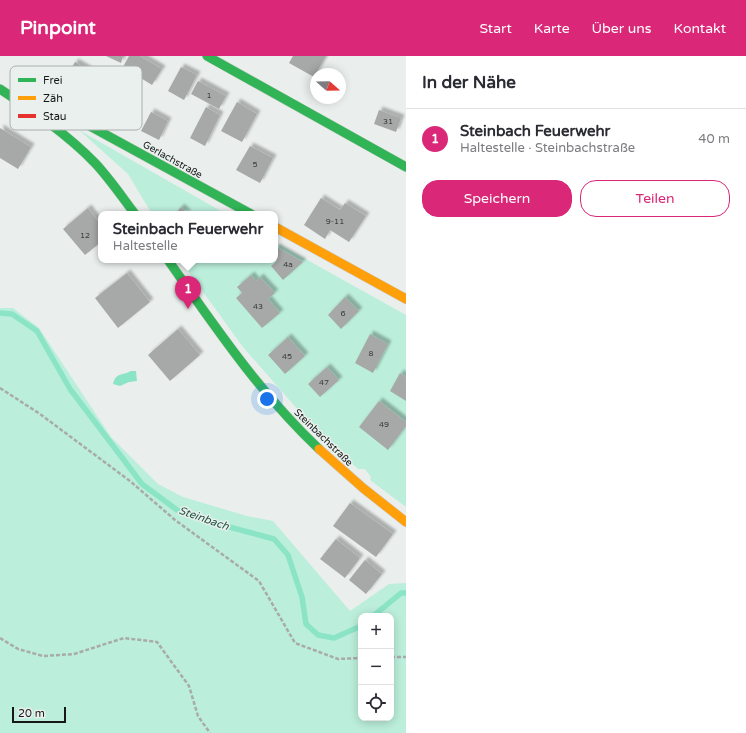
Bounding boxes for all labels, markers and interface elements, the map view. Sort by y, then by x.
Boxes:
text: Pinpoint [20,17,96,39]
text: Start [480,20,512,37]
text: Karte [534,20,570,37]
text: Über uns [592,20,652,37]
text: Kontakt [674,20,726,37]
legend [10,66,142,130]
north arrow [310,68,346,104]
text: In der Nähe [422,72,516,93]
text: Frei [43,74,62,87]
house number: 1 [206,91,212,100]
text: Zäh [43,92,63,105]
text: Stau [43,110,67,123]
house number: 31 [383,117,393,126]
text: Steinbach Feuerwehr [460,122,610,140]
text: 1 [431,131,439,147]
text: 40 m [698,131,730,147]
street label: Gerlachstraße [141,139,205,181]
text: Haltestelle · Steinbachstraße [460,140,635,156]
house number: 5 [252,160,258,169]
button: Speichern [422,180,572,217]
button: Teilen [580,180,730,217]
popup [98,211,278,263]
house number: 9-11 [326,217,344,226]
text: Steinbach Feuerwehr [113,220,263,238]
house number: 12 [80,231,90,240]
text: Haltestelle [113,238,178,254]
house number: 4a [283,260,293,269]
pin: 1 [175,276,201,309]
house number: 43 [253,302,263,311]
house number: 6 [340,309,346,318]
house number: 8 [368,349,374,358]
house number: 45 [282,352,292,361]
house number: 47 [319,378,329,387]
your location [257,389,277,409]
street label: Steinbachstraße [291,407,355,469]
house number: 49 [379,420,389,429]
water label: Steinbach [177,504,231,533]
map controls [358,613,394,721]
button: + [358,613,394,649]
button: − [358,649,394,685]
button: locate [358,685,394,721]
scale bar [12,705,66,724]
text: 20 m [18,707,45,720]

